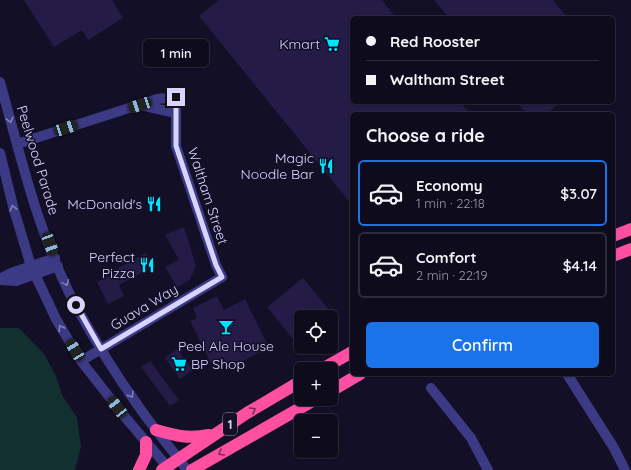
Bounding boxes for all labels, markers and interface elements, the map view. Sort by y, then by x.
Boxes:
text: Red Rooster [390,32,480,51]
place label: Kmart [279,35,320,53]
supermarket icon: Kmart [323,35,341,53]
callout: 1 min [143,39,209,67]
text: 1 min [160,45,192,61]
text: Waltham Street [390,70,505,89]
route end [167,88,185,106]
car [127,96,153,114]
street label: Peelwood Parade [13,103,63,217]
one-way arrow [5,116,14,123]
car [53,119,79,137]
text: Choose a ride [366,124,485,147]
street label: Waltham Street [184,145,232,247]
place label: Magic Noodle Bar [241,149,315,183]
restaurant icon: Magic Noodle Bar [317,157,335,175]
icon: car [368,175,404,211]
text: Economy [416,176,483,195]
text: $3.07 [560,184,597,203]
place label: McDonald's [67,195,142,213]
restaurant icon: McDonald's [145,195,163,213]
text: 1 min · 22:18 [416,195,485,211]
one-way arrow [10,204,18,211]
car [40,231,60,257]
icon: car [368,247,404,283]
place label: Perfect Pizza [89,248,135,282]
text: Comfort [416,248,477,267]
restaurant icon: Perfect Pizza [138,256,156,274]
text: $4.14 [563,256,597,275]
text: 2 min · 22:19 [416,267,487,283]
one-way arrow [61,279,69,286]
street label: Guava Way [107,280,181,334]
route start [67,296,85,314]
map controls [294,310,338,458]
button: locate [294,310,338,354]
bar icon: Peel Ale House [217,318,235,336]
button: Confirm [366,322,599,368]
one-way arrow [59,325,66,332]
car [64,337,86,363]
place label: Peel Ale House [178,337,274,355]
supermarket icon: BP Shop [170,355,188,373]
place label: BP Shop [191,355,245,373]
button: + [294,362,338,406]
one-way arrow [126,391,133,398]
car [105,394,129,420]
one-way arrow [249,407,256,414]
road number: 1 [223,413,237,435]
button: − [294,414,338,458]
one-way arrow [218,449,226,456]

